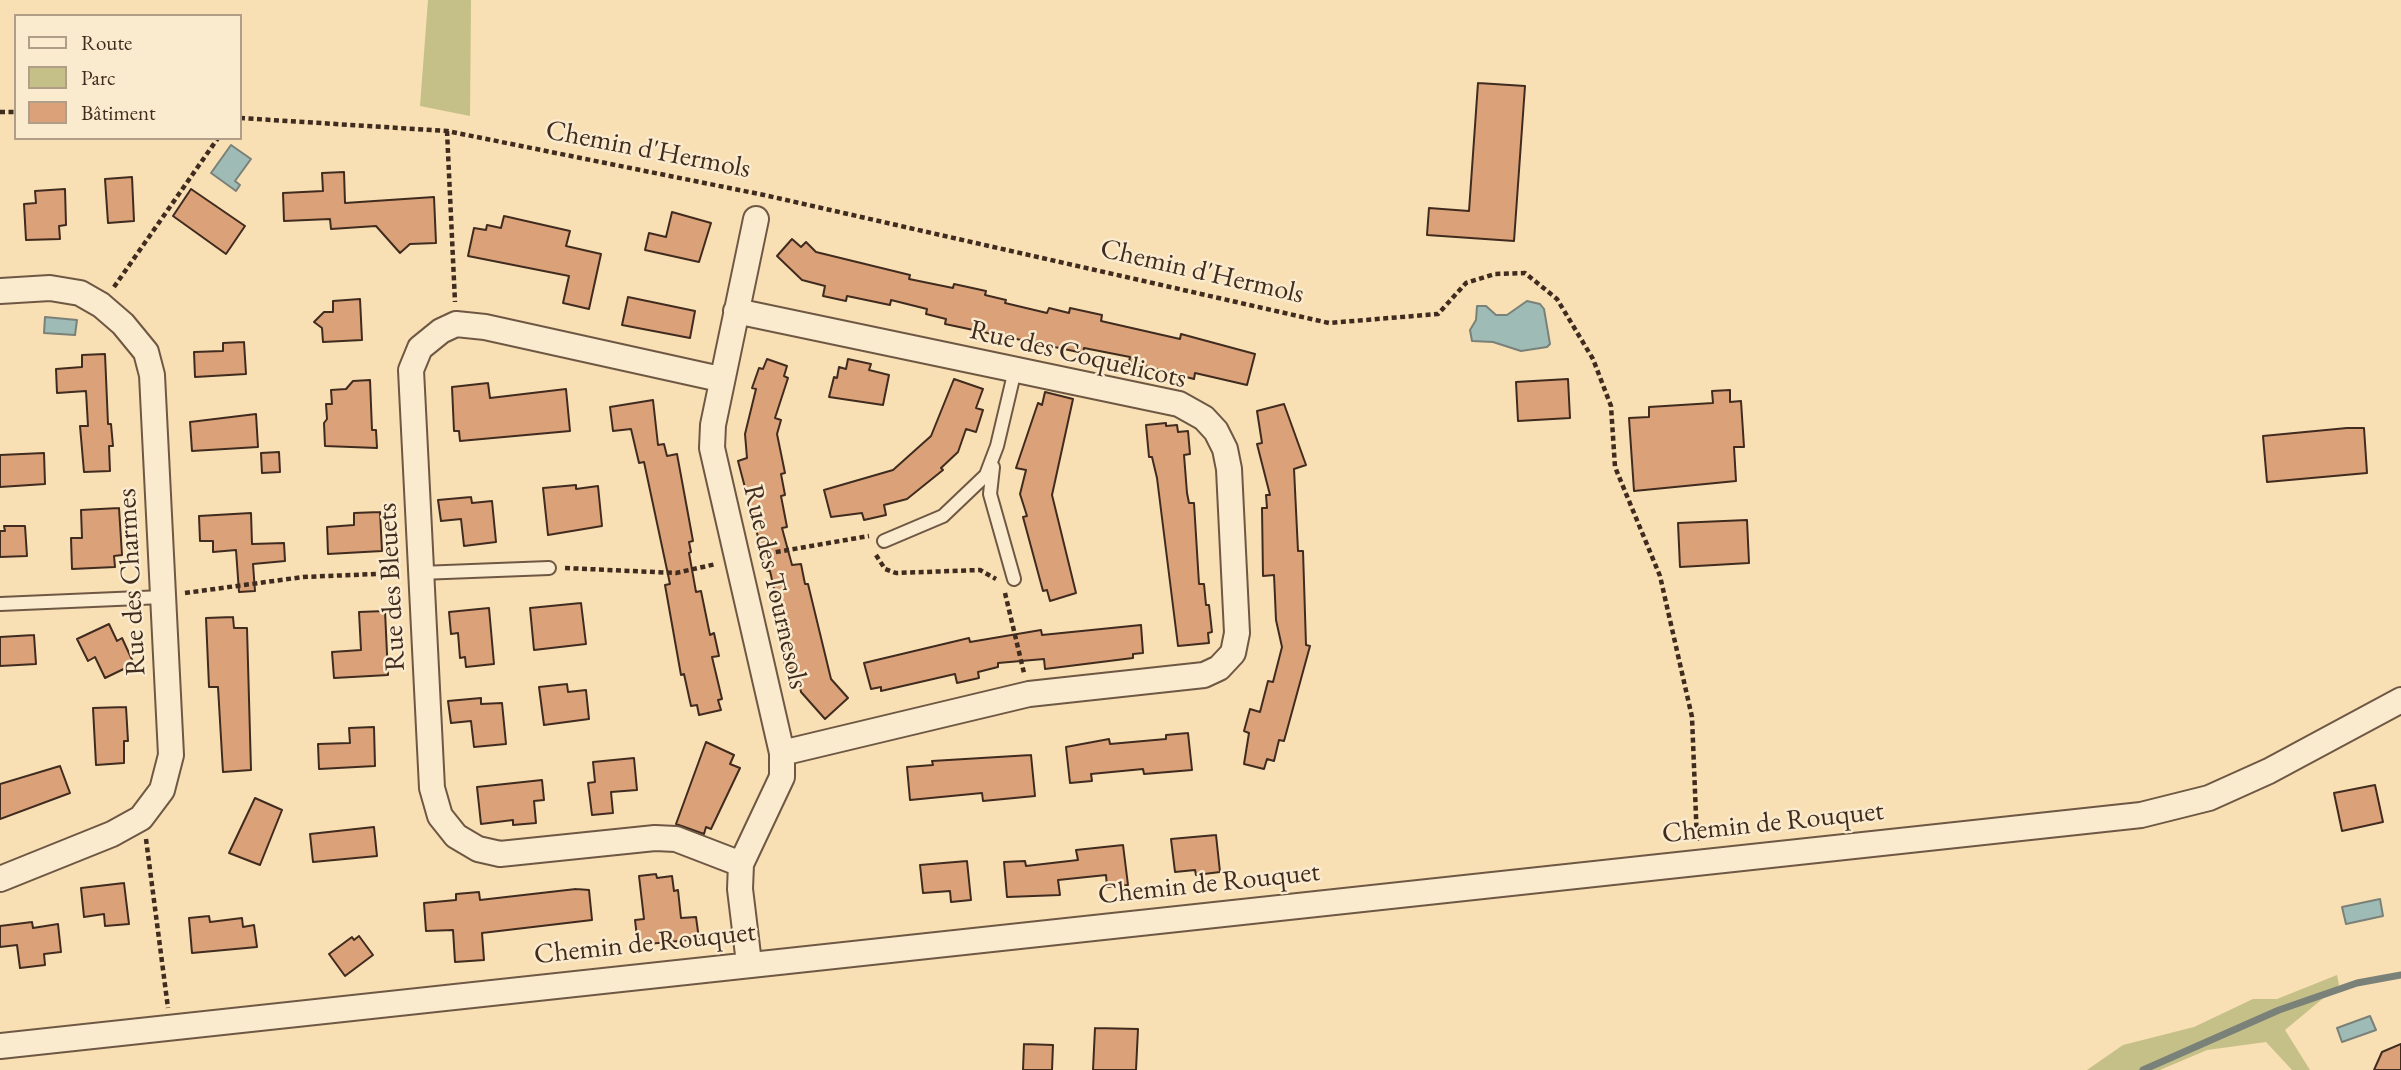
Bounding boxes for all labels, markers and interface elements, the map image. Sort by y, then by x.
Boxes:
legend [14,14,242,140]
text: Route [81,29,132,56]
text: Parc [81,64,115,91]
text: Bâtiment [81,99,156,126]
street label: Chemin d'Hermols [543,114,753,186]
street label: Chemin d'Hermols [1097,232,1307,312]
street label: Rue des Coquelicots [966,314,1190,396]
street label: Rue des Tournesols [735,482,815,692]
street label: Rue des Charmes [110,487,154,677]
street label: Rue des Bleuets [371,502,413,672]
street label: Chemin de Rouquet [1661,795,1885,851]
street label: Chemin de Rouquet [1097,856,1321,912]
street label: Chemin de Rouquet [533,916,757,972]

